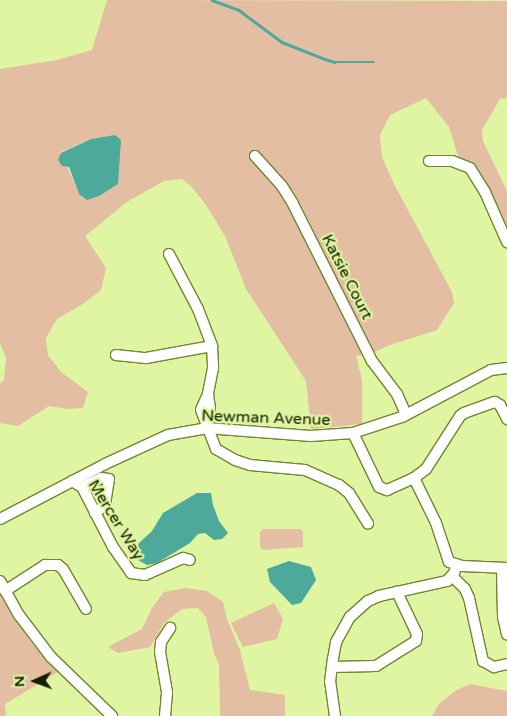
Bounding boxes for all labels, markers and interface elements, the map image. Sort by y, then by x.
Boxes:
street label: Katsie Court [317,231,377,323]
street label: Newman Avenue [201,406,331,430]
street label: Mercer Way [84,476,148,564]
north arrow [10,656,60,706]
text: N [11,676,28,687]

